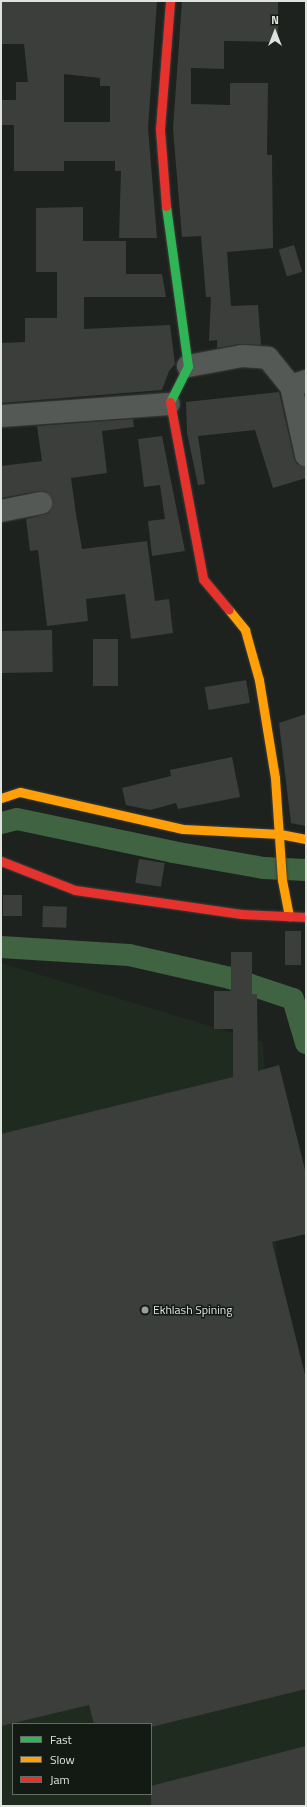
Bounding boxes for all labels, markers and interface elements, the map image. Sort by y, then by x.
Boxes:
north arrow [255,12,295,52]
text: N [271,12,279,28]
place label: Ekhlash Spining [153,1303,232,1317]
marker: Ekhlash Spining [140,1305,150,1315]
legend [12,1723,152,1795]
text: Fast [50,1730,72,1749]
text: Slow [50,1750,75,1769]
text: Jam [50,1770,70,1789]

